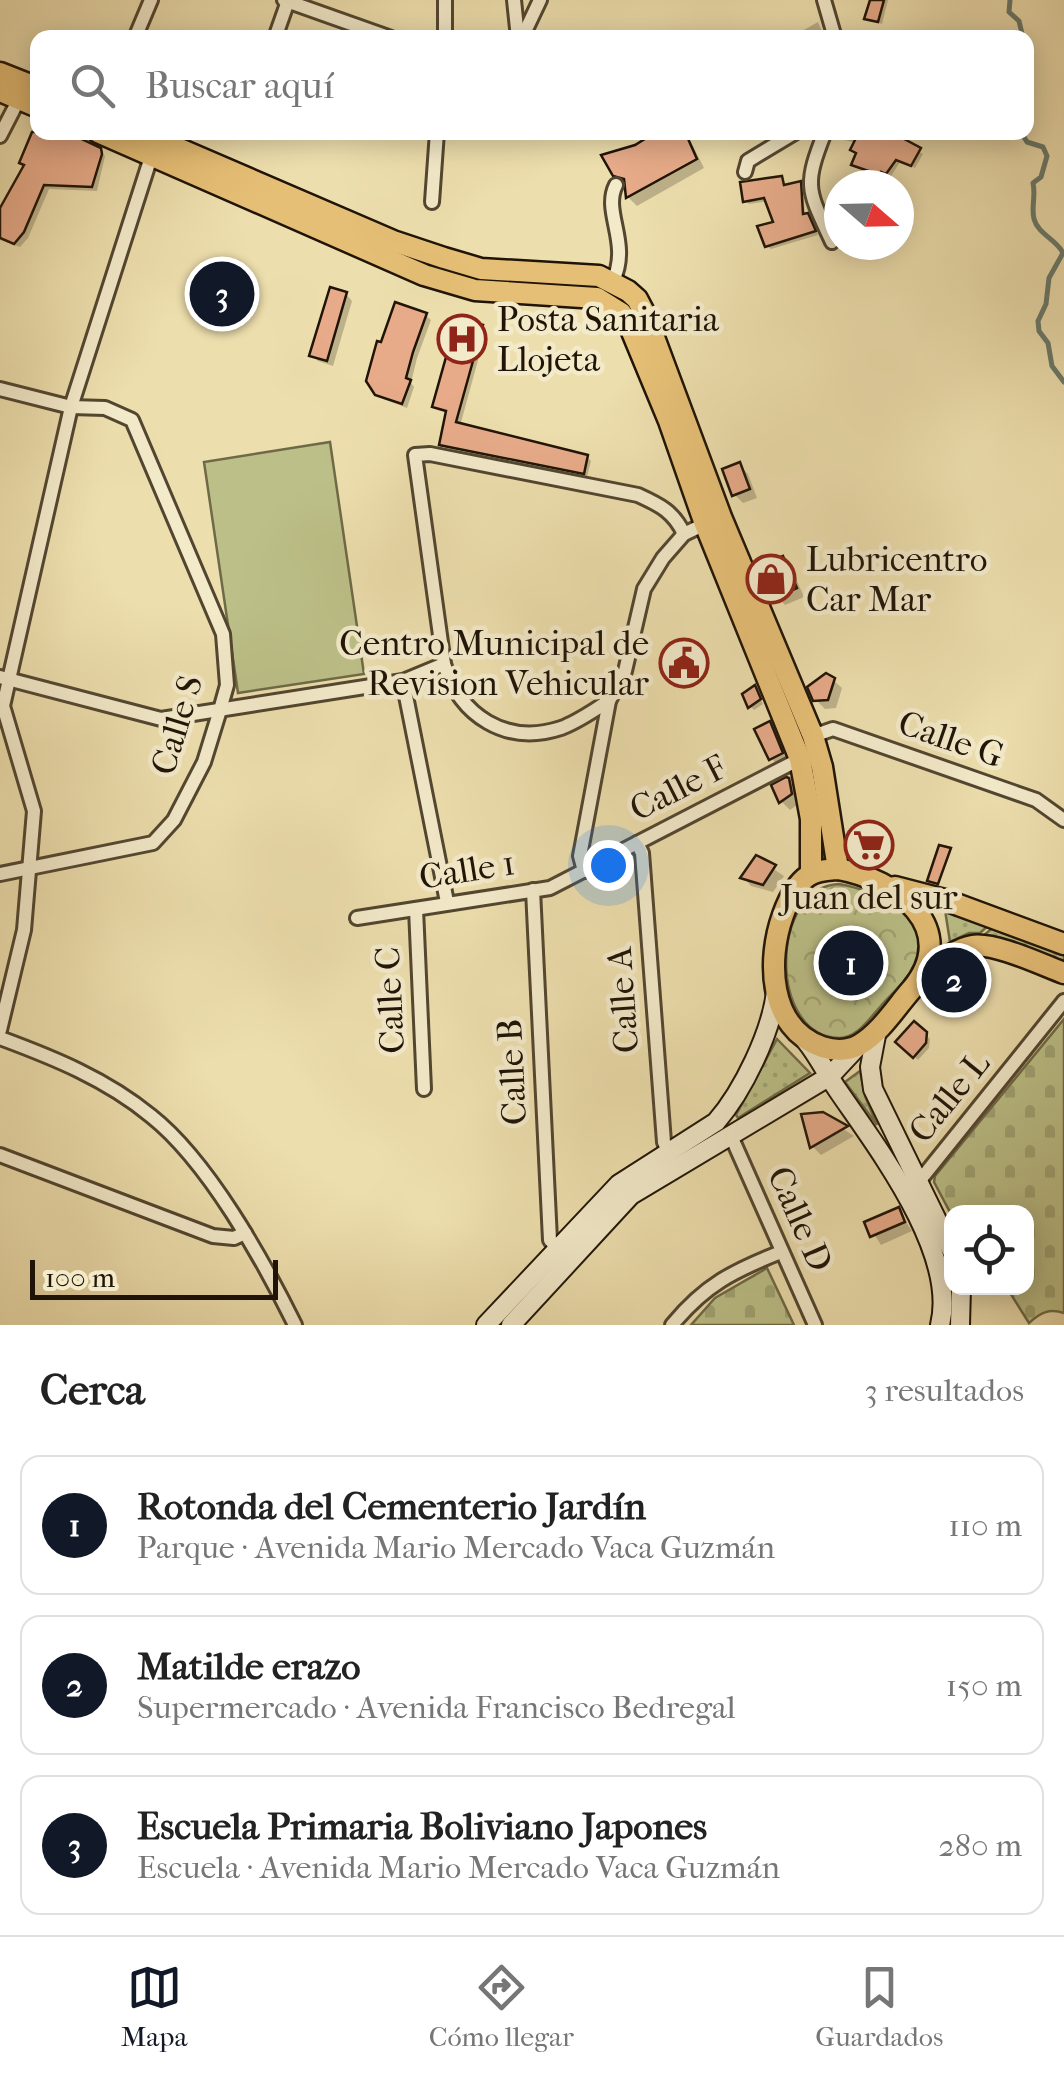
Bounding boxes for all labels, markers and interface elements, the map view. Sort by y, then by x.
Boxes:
search box [30,30,1034,140]
icon: search [65,58,120,113]
text: Buscar aquí [145,63,334,108]
north arrow [824,170,914,260]
pin: 3 [190,256,254,332]
place label: Posta Sanitaria Llojeta [497,299,720,380]
hospital icon: Posta Sanitaria Llojeta [436,313,488,365]
place label: Lubricentro Car Mar [806,539,988,620]
shop icon: Lubricentro Car Mar [745,553,797,605]
place label: Centro Municipal de Revision Vehicular [339,623,649,704]
public building icon: Centro Municipal de Revision Vehicular [658,637,710,689]
street label: Calle S [143,670,211,780]
street label: Calle G [893,702,1009,776]
street label: Calle F [623,746,733,830]
supermarket icon: Juan del sur [843,819,895,871]
your location [583,840,634,891]
street label: Calle 1 [416,842,518,898]
place label: Juan del sur [777,877,958,918]
pin: 1 [818,926,884,1000]
pin: 2 [922,942,986,1018]
street label: Calle C [367,945,413,1055]
street label: Calle A [599,945,647,1054]
street label: Calle B [489,1018,535,1126]
street label: Calle L [900,1043,998,1151]
street label: Calle D [759,1160,841,1278]
map controls [944,1205,1034,1295]
button: locate [944,1205,1034,1295]
scale bar [30,1255,278,1300]
text: 100 m [45,1261,115,1294]
text: Cerca [40,1366,145,1415]
text: 3 resultados [865,1372,1024,1409]
text: Rotonda del Cementerio Jardín [137,1484,646,1529]
text: 1 [69,1507,80,1544]
text: 110 m [948,1507,1022,1544]
text: Parque · Avenida Mario Mercado Vaca Guzmán [137,1529,775,1566]
text: Matilde erazo [137,1644,361,1689]
text: 2 [66,1667,83,1704]
text: 150 m [946,1667,1022,1704]
text: Supermercado · Avenida Francisco Bedregal [137,1689,736,1726]
text: Escuela Primaria Boliviano Japones [137,1804,707,1849]
text: 3 [68,1827,81,1864]
text: 280 m [938,1827,1022,1864]
text: Escuela · Avenida Mario Mercado Vaca Guzmán [137,1849,780,1886]
tab: Mapa [121,1960,187,2053]
tab: Cómo llegar [429,1960,574,2053]
tab: Guardados [815,1960,943,2053]

